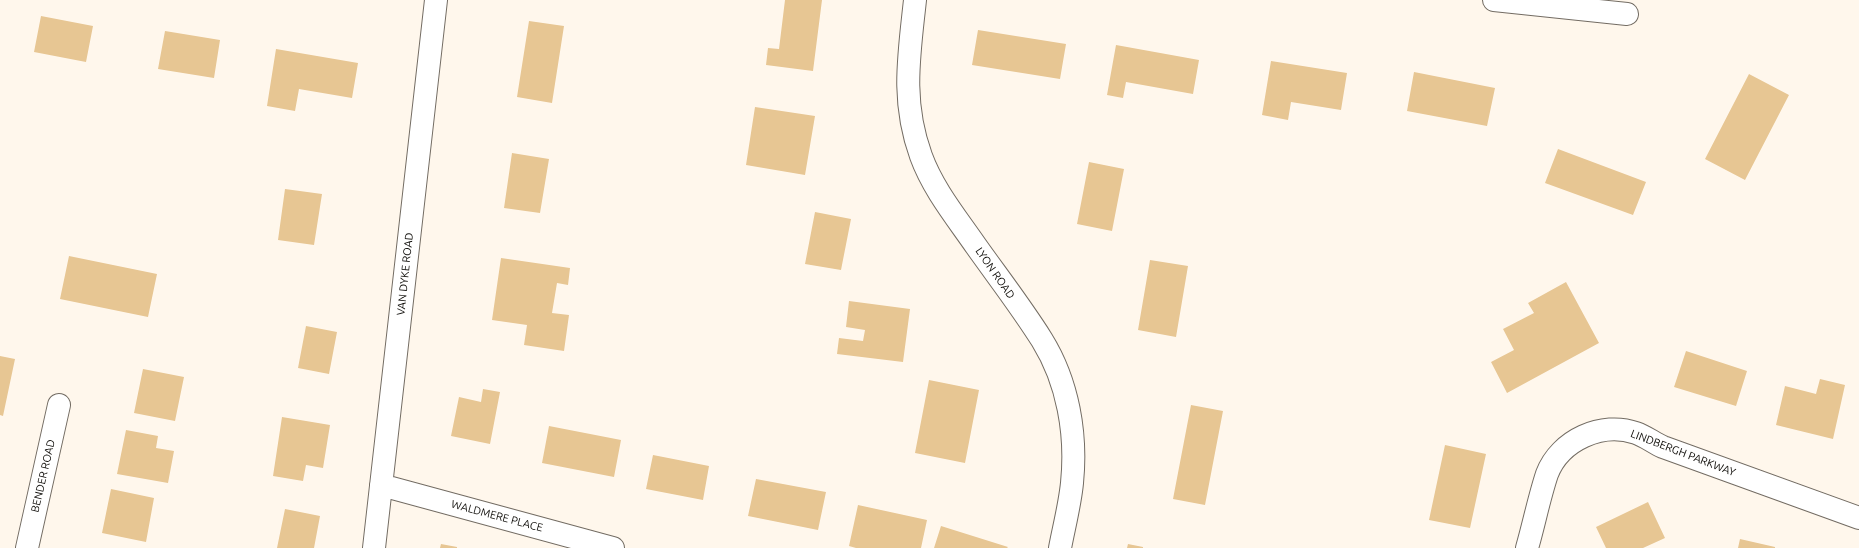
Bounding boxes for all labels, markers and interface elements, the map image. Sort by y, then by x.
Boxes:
street label: VAN DYKE ROAD [394,232,416,316]
street label: LYON ROAD [973,245,1017,301]
street label: LINDBERGH PARKWAY [1629,427,1737,479]
street label: BENDER ROAD [28,438,58,514]
street label: WALDMERE PLACE [450,497,544,535]

